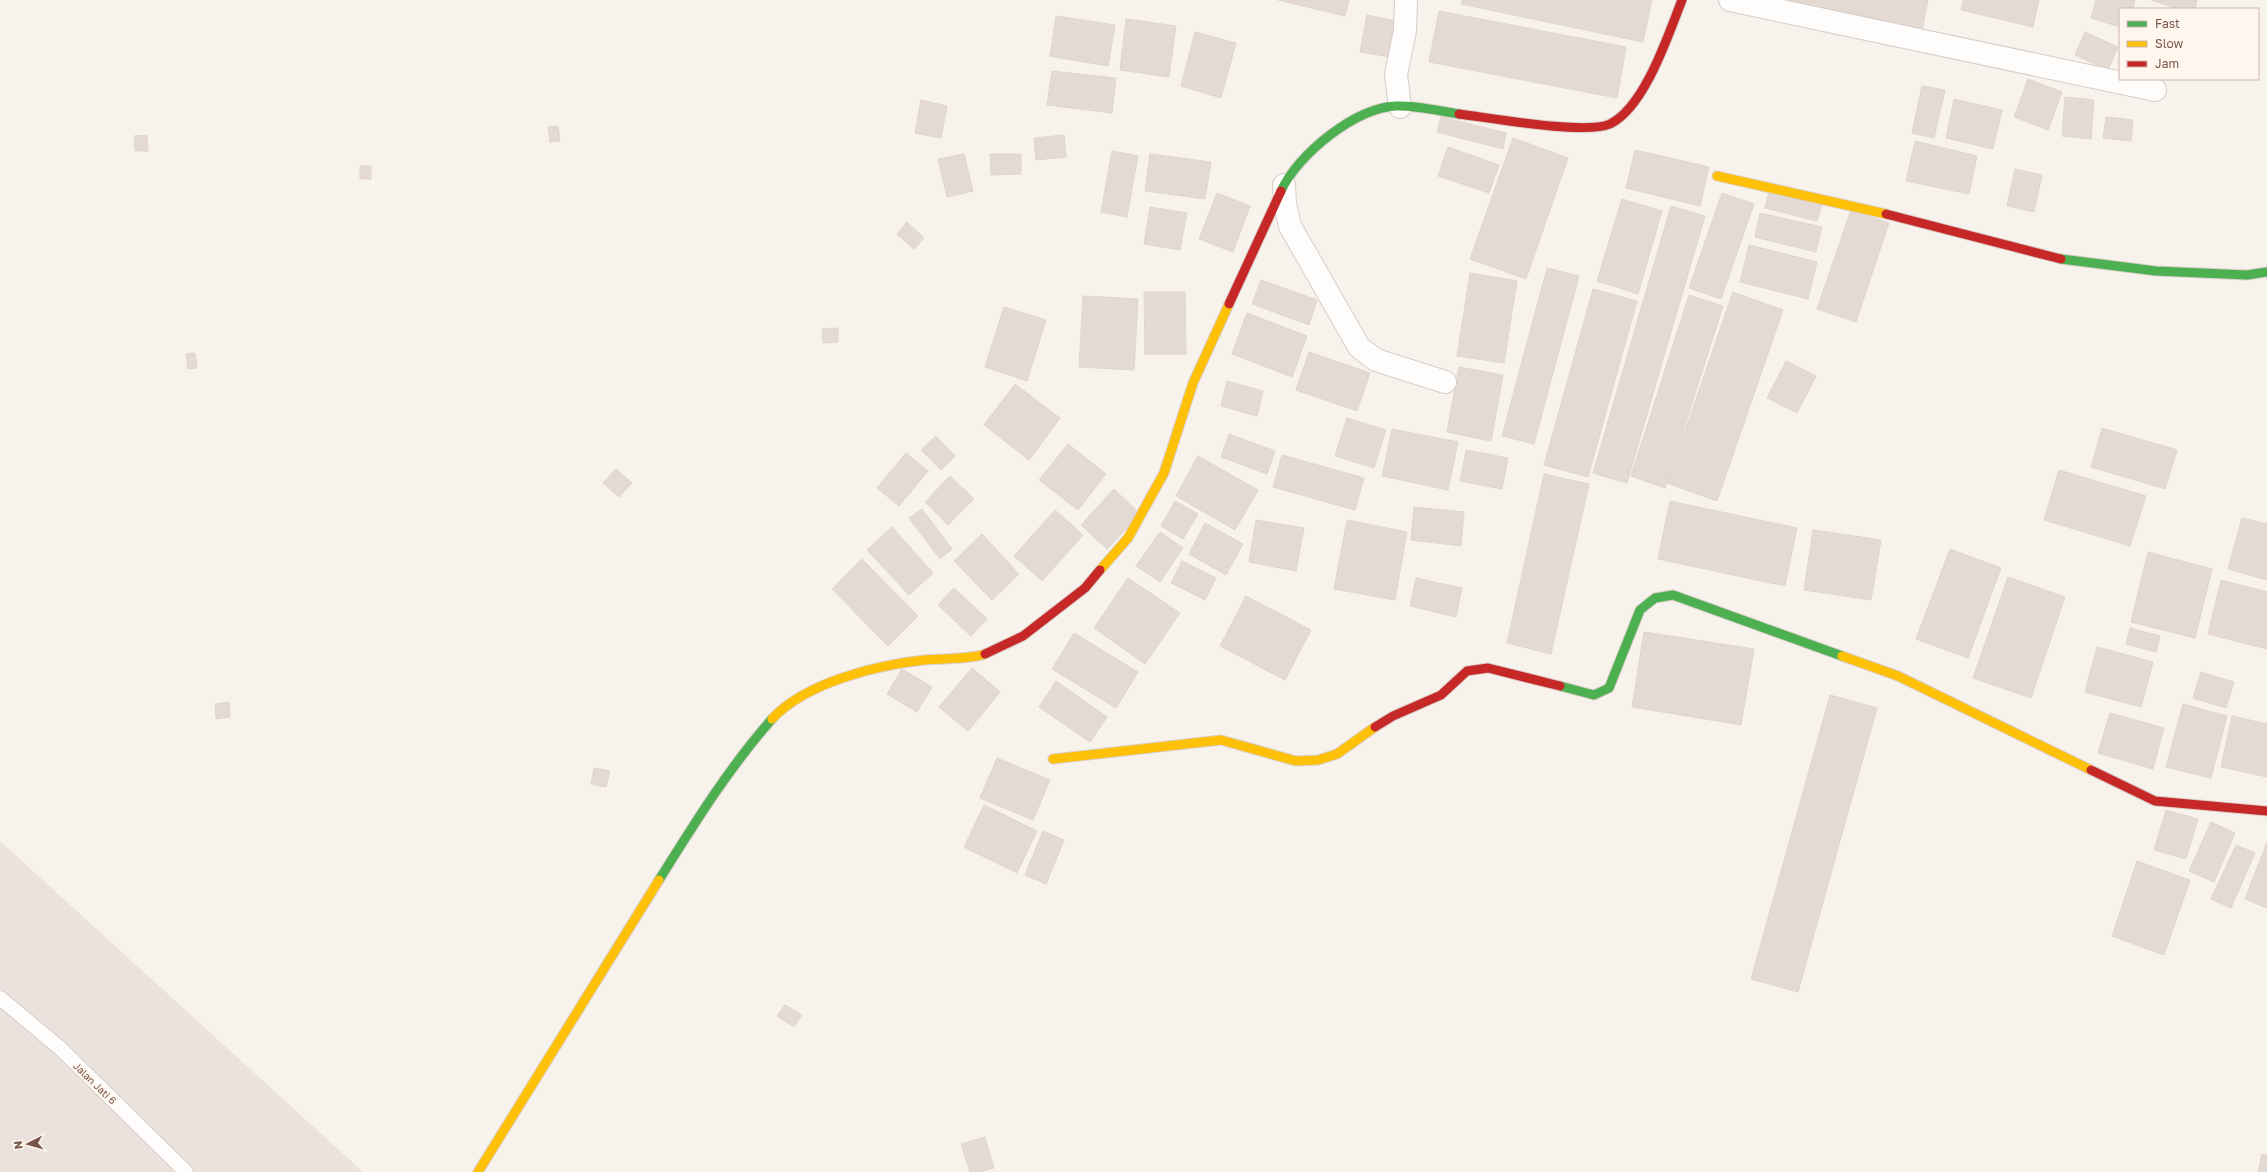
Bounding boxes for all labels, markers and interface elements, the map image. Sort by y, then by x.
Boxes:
legend [2119,8,2259,80]
text: Fast [2155,16,2180,31]
text: Slow [2155,36,2183,51]
text: Jam [2155,56,2179,71]
street label: Jalan Jati 6 [71,1060,119,1106]
north arrow [8,1124,48,1164]
text: N [11,1140,24,1150]

